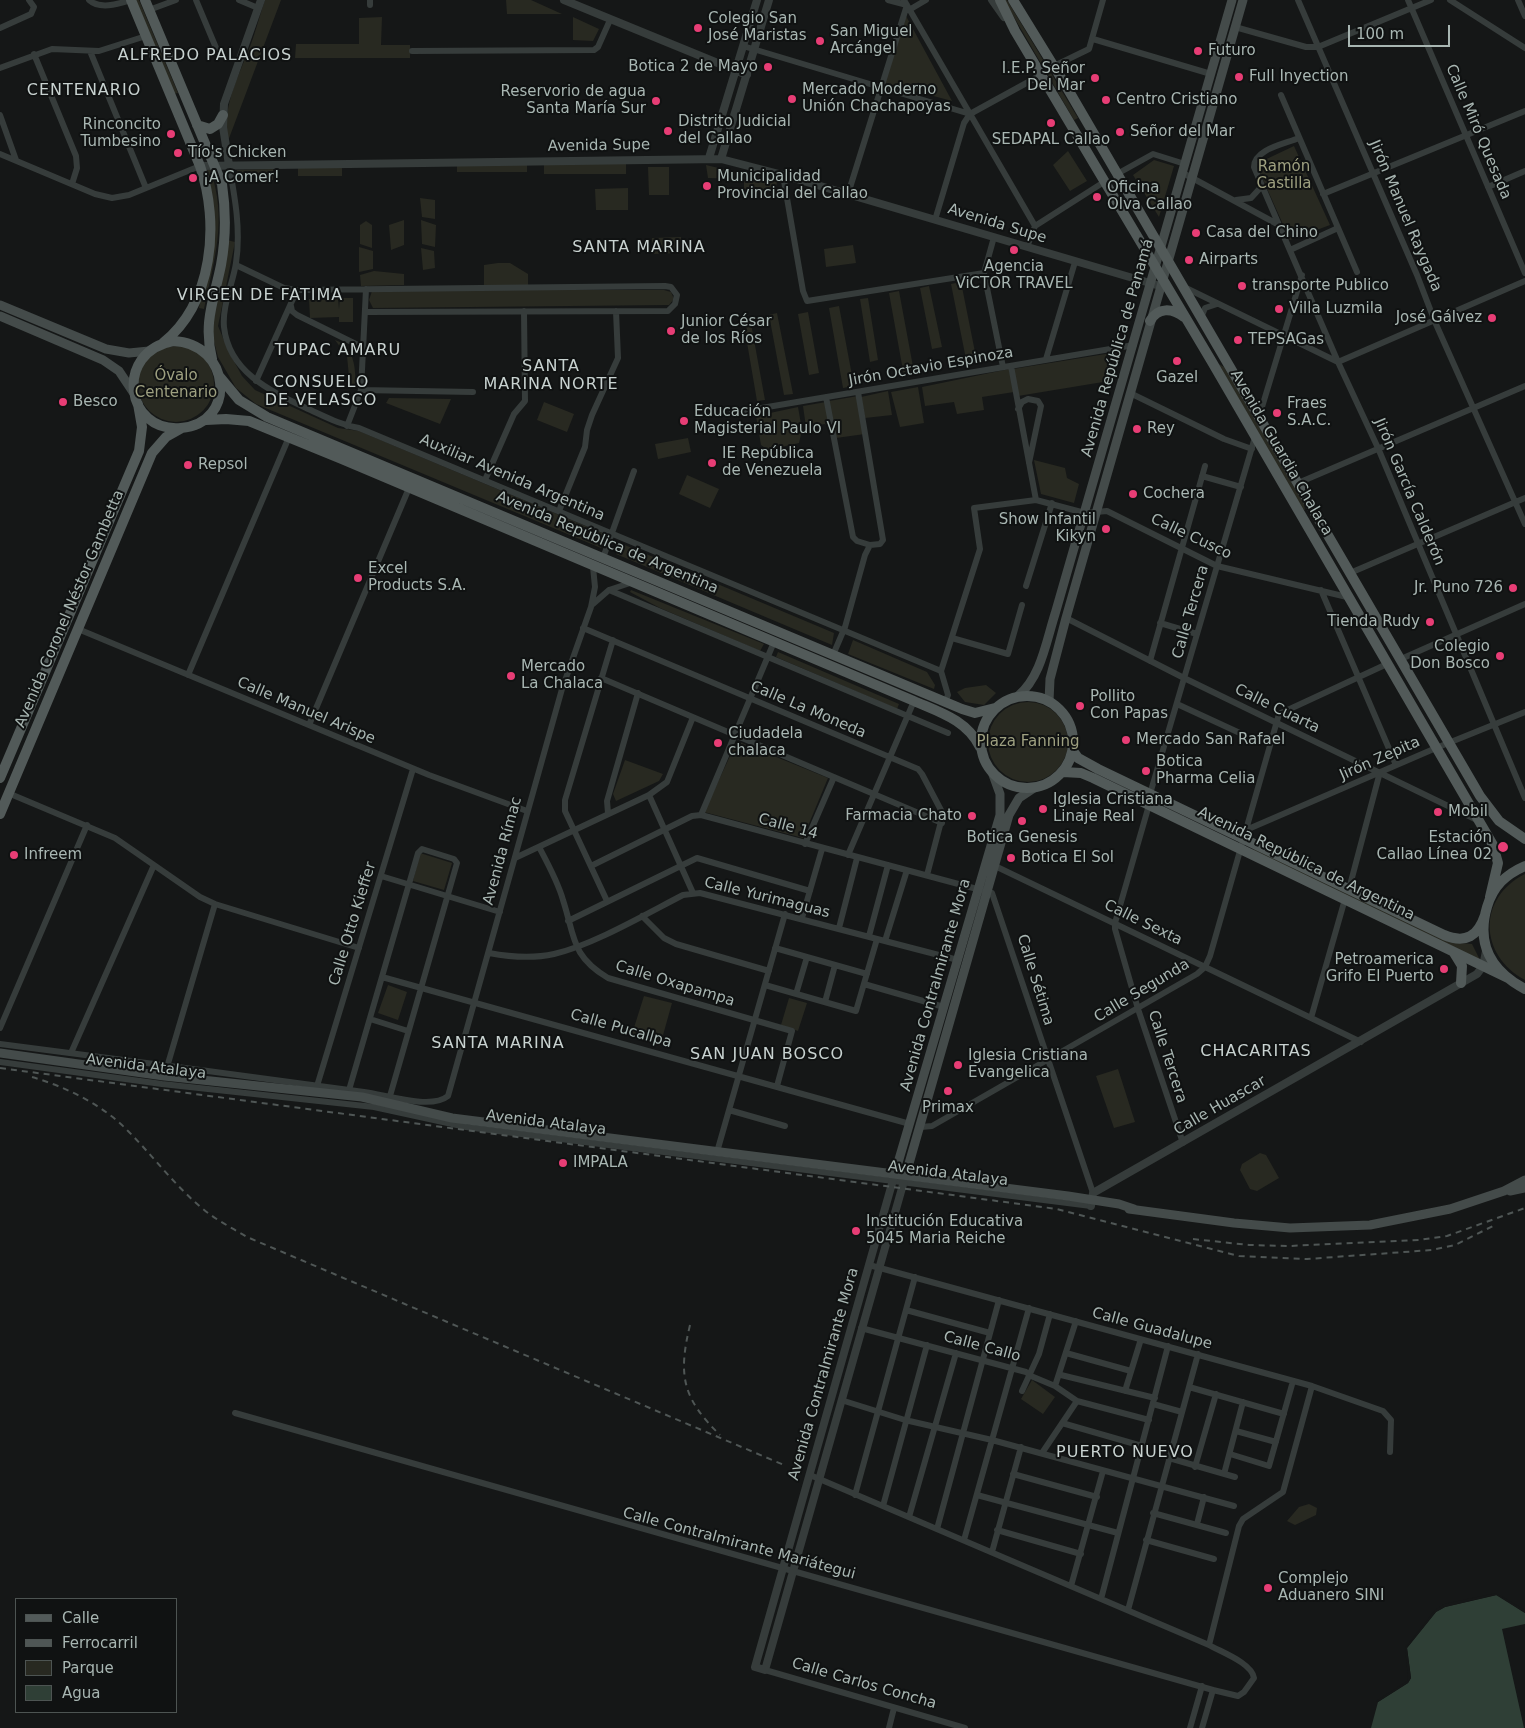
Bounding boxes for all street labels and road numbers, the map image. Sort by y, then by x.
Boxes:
street label: Calle Miró Quesada [1441,62,1515,202]
street label: Avenida Supe [548,136,650,156]
street label: Jirón Manuel Raygada [1365,138,1445,294]
street label: Avenida Supe [945,200,1049,248]
street label: Avenida República de Panamá [1078,237,1158,459]
street label: Jirón Octavio Espinoza [847,344,1015,390]
street label: Avenida Guardia Chalaca [1226,367,1336,539]
street label: Jirón García Calderón [1370,416,1448,568]
street label: Auxiliar Avenida Argentina [417,431,607,525]
street label: Avenida Coronel Néstor Gambetta [12,487,128,731]
street label: Avenida República de Argentina [493,488,721,598]
street label: Calle Cusco [1148,510,1234,564]
street label: Calle Tercera [1169,563,1213,661]
street label: Calle Manuel Arispe [234,674,378,748]
street label: Calle La Moneda [747,678,869,742]
street label: Calle Cuarta [1232,681,1322,737]
street label: Jirón Zepita [1337,733,1423,785]
street label: Avenida Rímac [480,795,526,907]
street label: Avenida República de Argentina [1194,803,1418,925]
street label: Calle 14 [756,810,820,844]
street label: Calle Otto Kieffer [326,860,380,988]
street label: Calle Yurimaguas [702,874,832,922]
street label: Avenida Contralmirante Mora [897,877,975,1093]
street label: Calle Sexta [1101,896,1185,950]
street label: Calle Sétima [1013,932,1057,1028]
street label: Calle Segunda [1091,955,1193,1027]
street label: Calle Oxapampa [613,957,737,1011]
street label: Calle Pucallpa [568,1006,674,1052]
street label: Calle Tercera [1144,1008,1190,1106]
street label: Avenida Atalaya [85,1051,207,1083]
street label: Calle Huascar [1171,1072,1269,1140]
street label: Avenida Atalaya [485,1107,607,1139]
street label: Avenida Atalaya [887,1158,1009,1190]
street label: Avenida Contralmirante Mora [785,1266,863,1482]
street label: Calle Guadalupe [1090,1304,1214,1354]
street label: Calle Callo [941,1328,1023,1366]
street label: Calle Contralmirante Mariátegui [621,1504,857,1584]
street label: Calle Carlos Concha [789,1655,939,1713]

